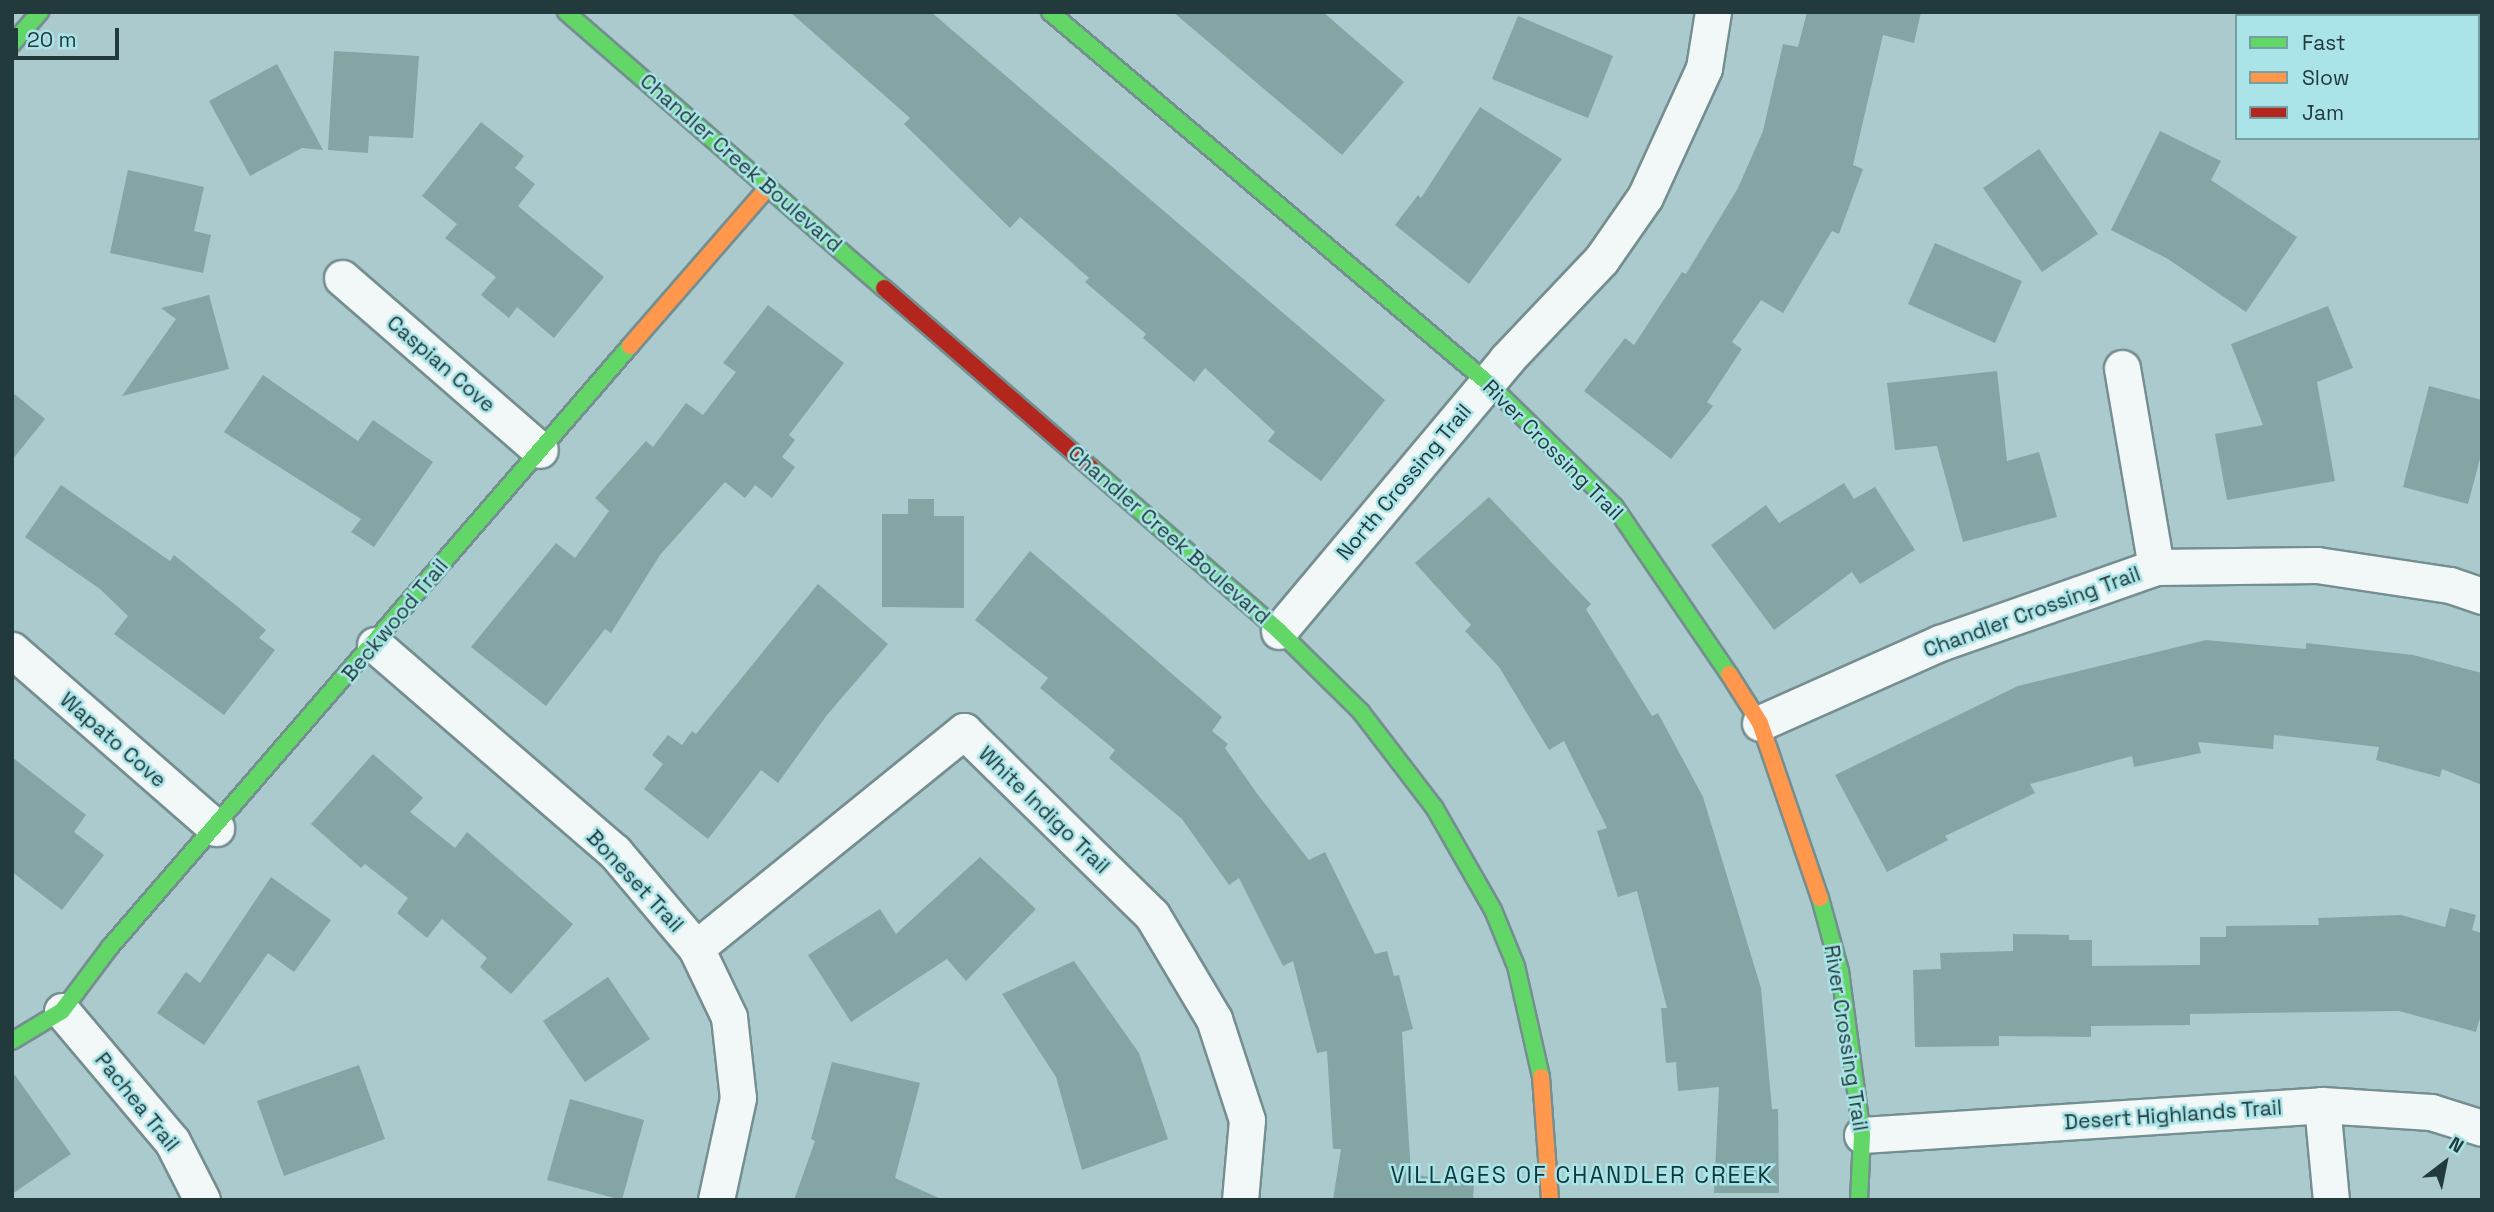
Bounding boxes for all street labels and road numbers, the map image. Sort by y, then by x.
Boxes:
street label: Chandler Creek Boulevard [635,68,847,258]
street label: Caspian Cove [382,310,500,418]
street label: River Crossing Trail [1477,374,1629,526]
street label: North Crossing Trail [1331,399,1477,565]
street label: Chandler Creek Boulevard [1063,440,1275,630]
street label: Beckwood Trail [336,554,454,686]
street label: Chandler Crossing Trail [1920,561,2144,663]
street label: Wapato Cove [55,687,171,793]
street label: White Indigo Trail [973,741,1115,879]
street label: Boneset Trail [581,825,689,937]
street label: River Crossing Trail [1819,943,1873,1133]
street label: Pachea Trail [89,1047,185,1157]
street label: Desert Highlands Trail [2063,1095,2283,1135]

